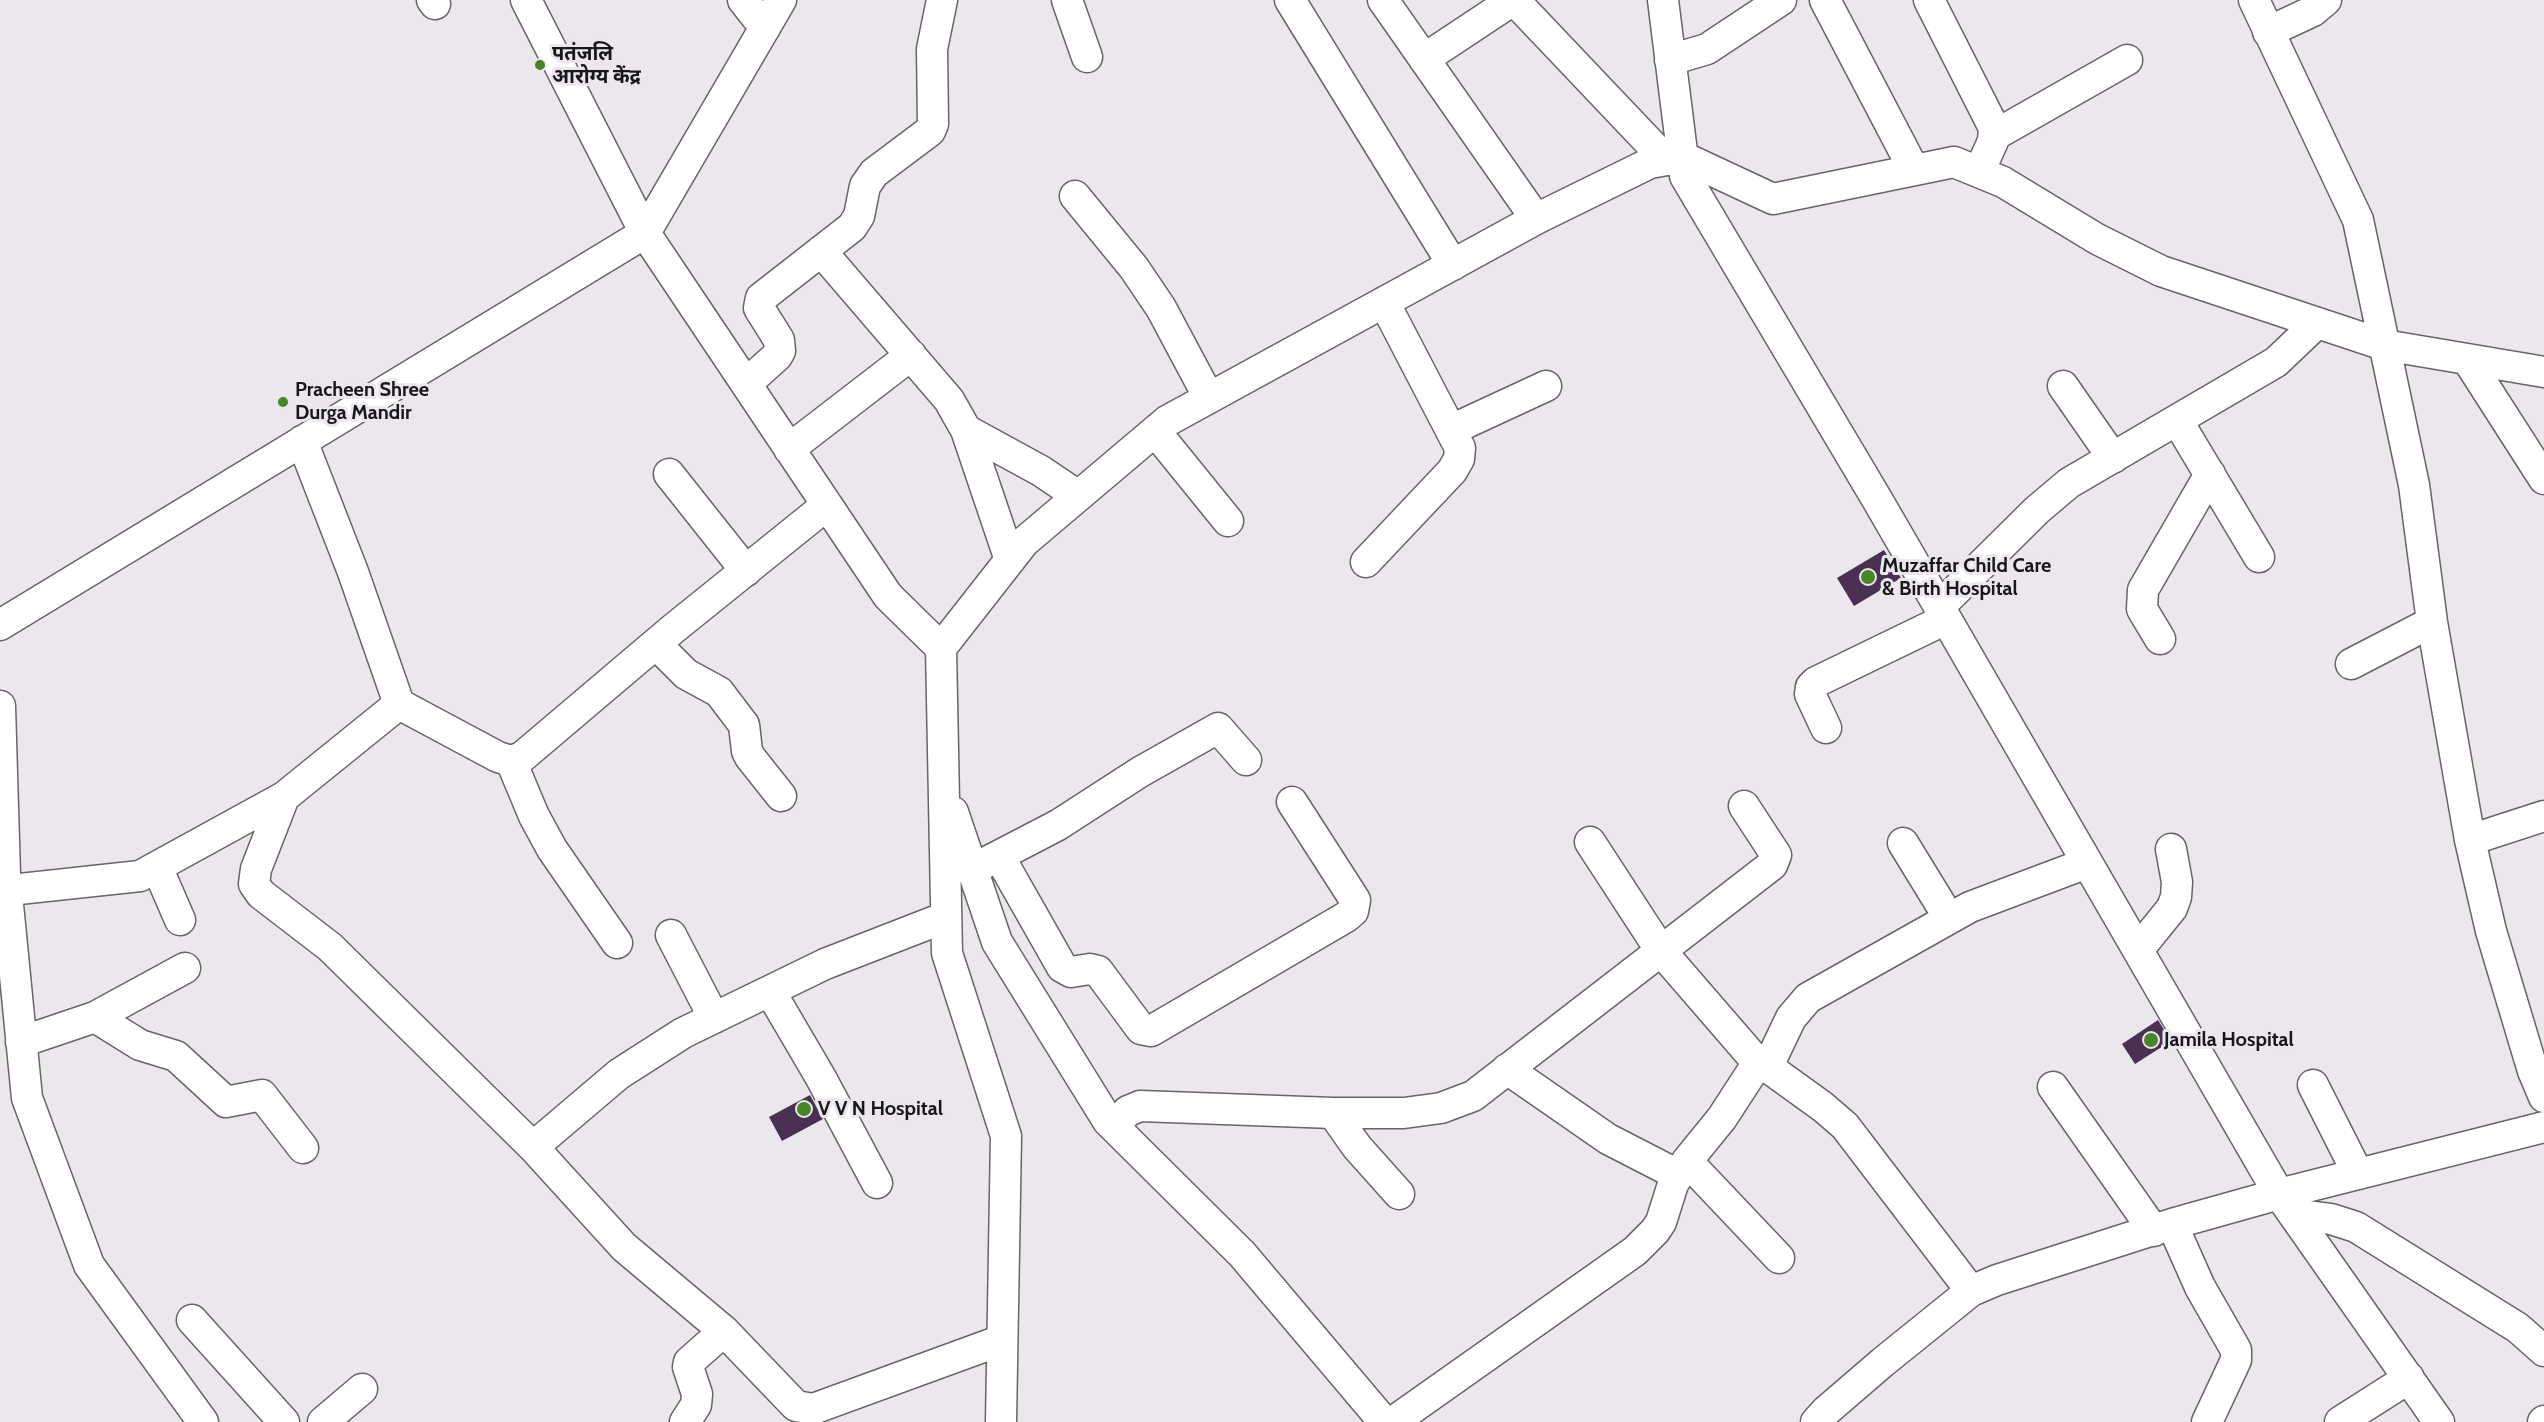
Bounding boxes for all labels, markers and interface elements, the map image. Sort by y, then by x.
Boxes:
place label: पतंजलि आरोग्य केंद्र [552,42,641,89]
marker: पतंजलि आरोग्य केंद्र [533,58,547,72]
place label: Pracheen Shree Durga Mandir [295,378,429,425]
marker: Pracheen Shree Durga Mandir [276,395,290,409]
place label: Muzaffar Child Care & Birth Hospital [1882,554,2051,601]
marker: Muzaffar Child Care & Birth Hospital [1859,568,1877,586]
place label: Jamila Hospital [2164,1028,2294,1052]
marker: Jamila Hospital [2142,1031,2160,1049]
place label: V V N Hospital [818,1097,943,1121]
marker: V V N Hospital [795,1100,813,1118]

